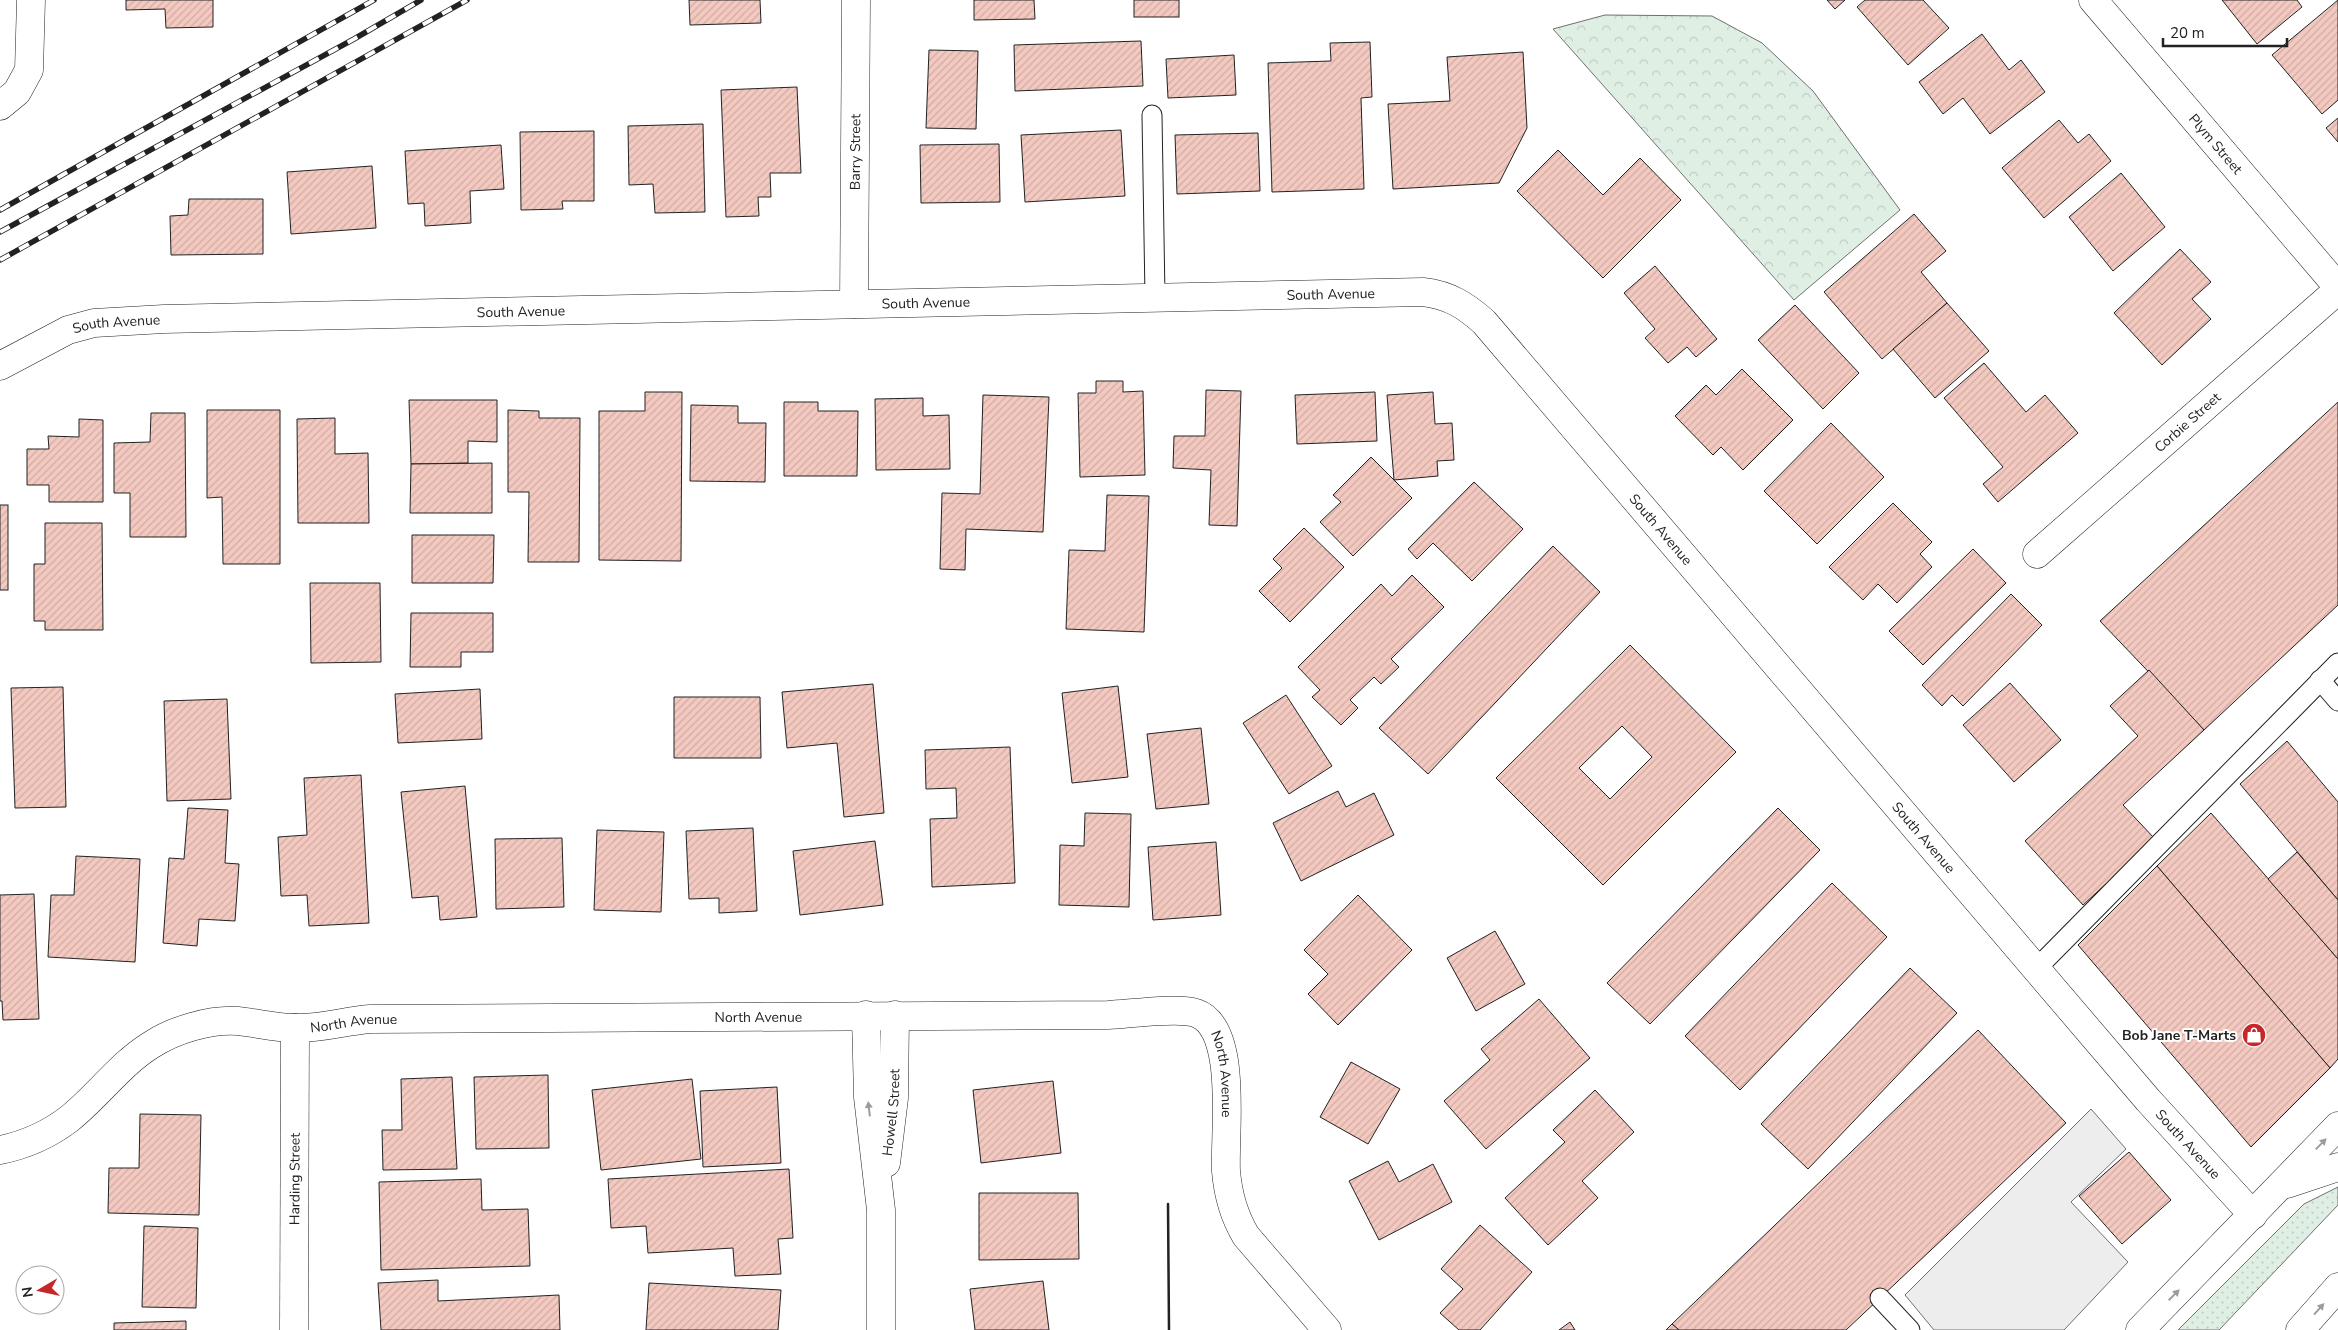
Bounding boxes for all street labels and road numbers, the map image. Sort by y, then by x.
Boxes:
street label: Plym Street [2184,110,2247,178]
street label: Barry Street [846,114,865,190]
street label: South Avenue [1286,284,1375,305]
street label: South Avenue [881,293,970,314]
street label: South Avenue [477,301,565,322]
street label: South Avenue [70,310,161,338]
street label: Corbie Street [2150,388,2225,457]
street label: South Avenue [1625,490,1696,569]
street label: South Avenue [1888,798,1959,877]
street label: North Avenue [715,1008,802,1027]
street label: North Avenue [309,1010,397,1038]
street label: North Avenue [1206,1028,1236,1118]
street label: Howell Street [878,1068,904,1157]
street label: South Avenue [2151,1105,2225,1183]
street label: Harding Street [285,1133,305,1225]

